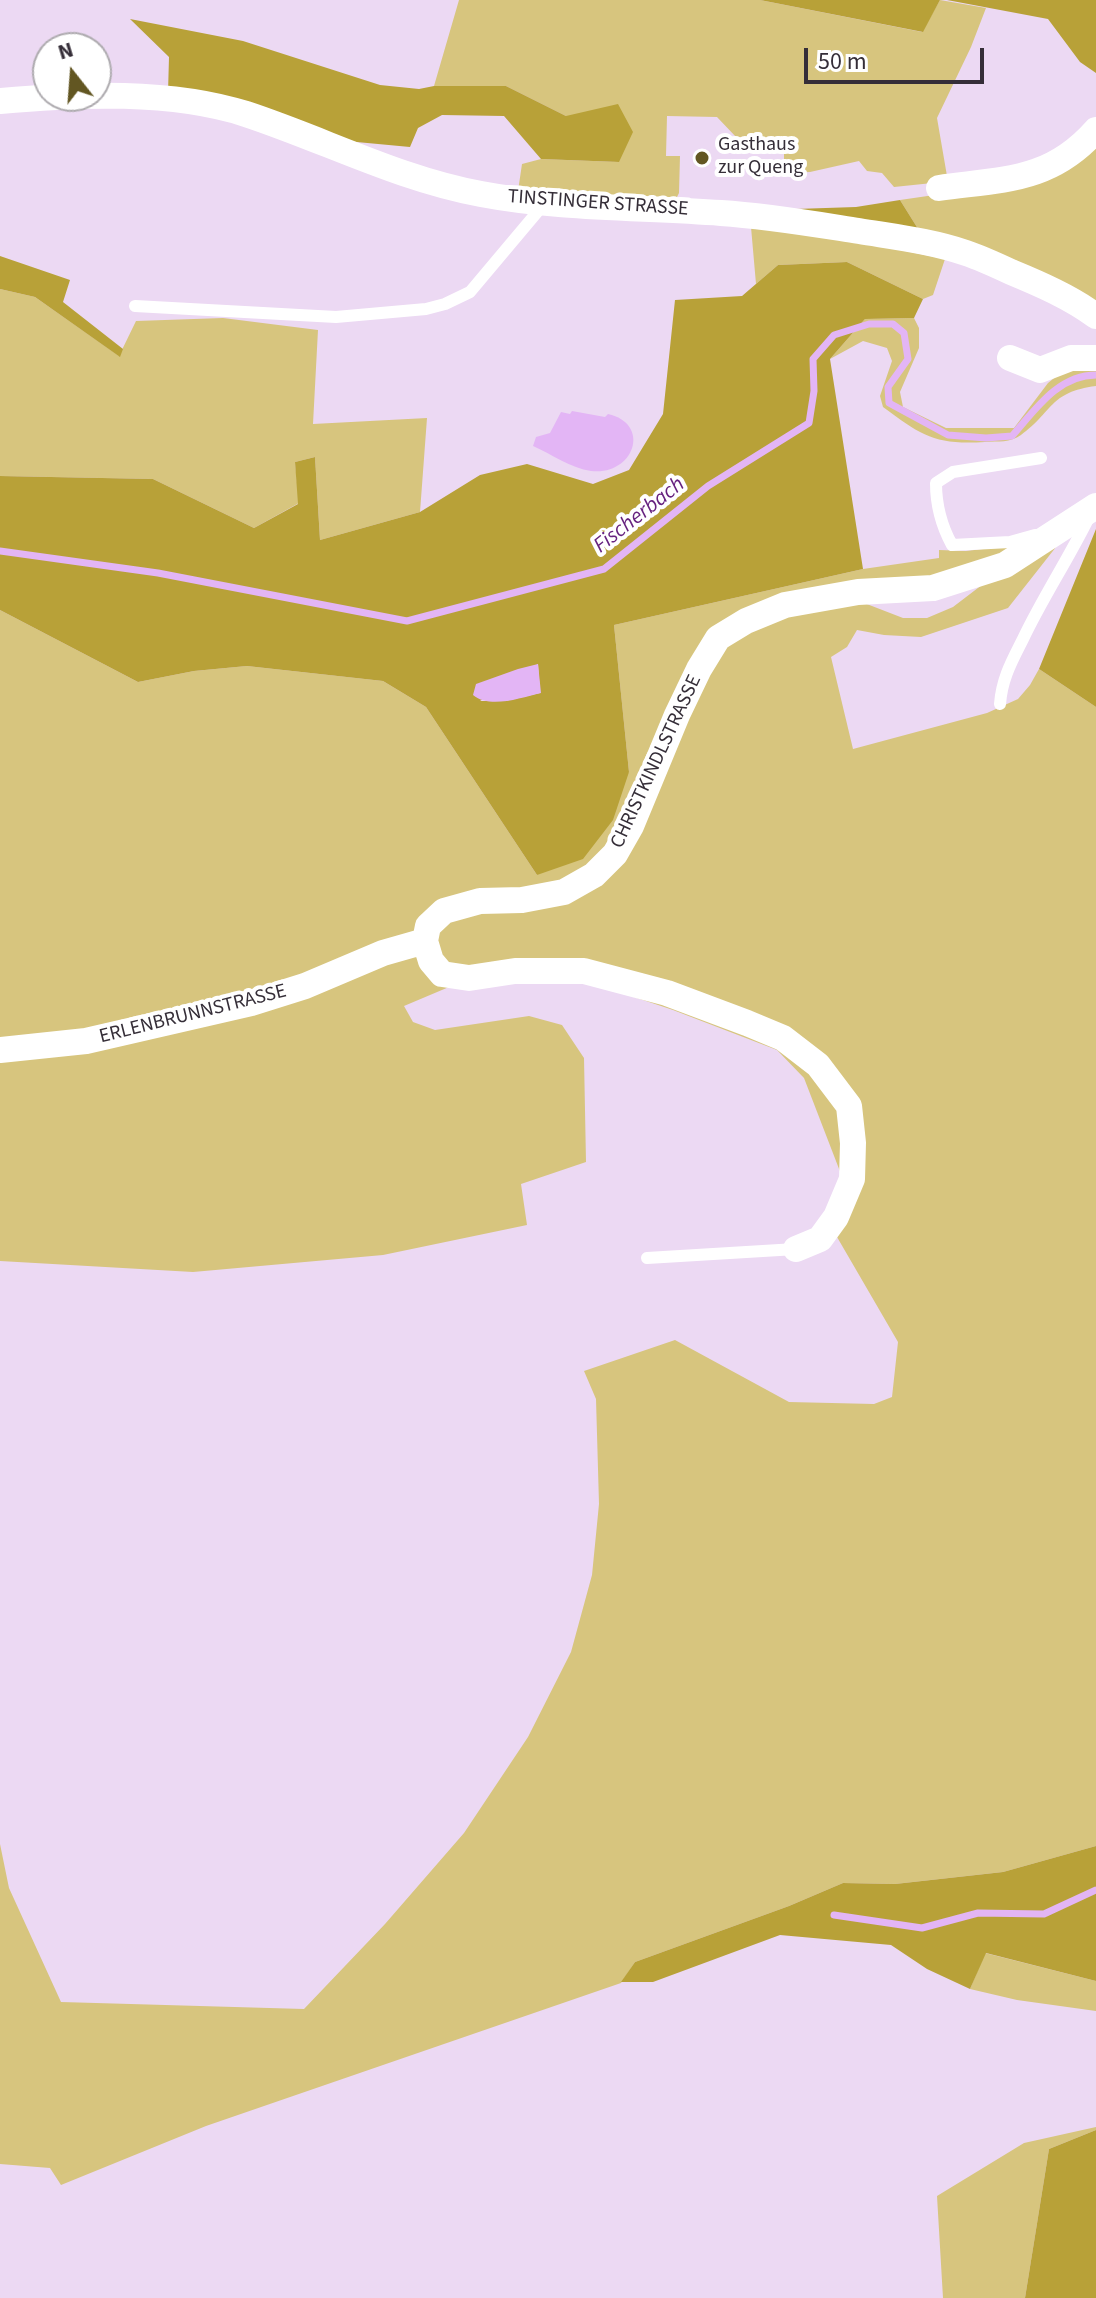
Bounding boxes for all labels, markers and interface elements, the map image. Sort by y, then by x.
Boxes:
north arrow [32,32,112,112]
scale bar [808,32,988,82]
text: N [54,34,77,68]
text: 50 m [818,44,867,79]
place label: Gasthaus zur Queng [718,134,803,181]
marker: Gasthaus zur Queng [693,149,711,167]
street label: TINSTINGER STRASSE [507,186,689,222]
water label: Fischerbach [589,472,691,560]
street label: CHRISTKINDLSTRASSE [606,672,708,852]
street label: ERLENBRUNNSTRASSE [97,980,289,1050]

